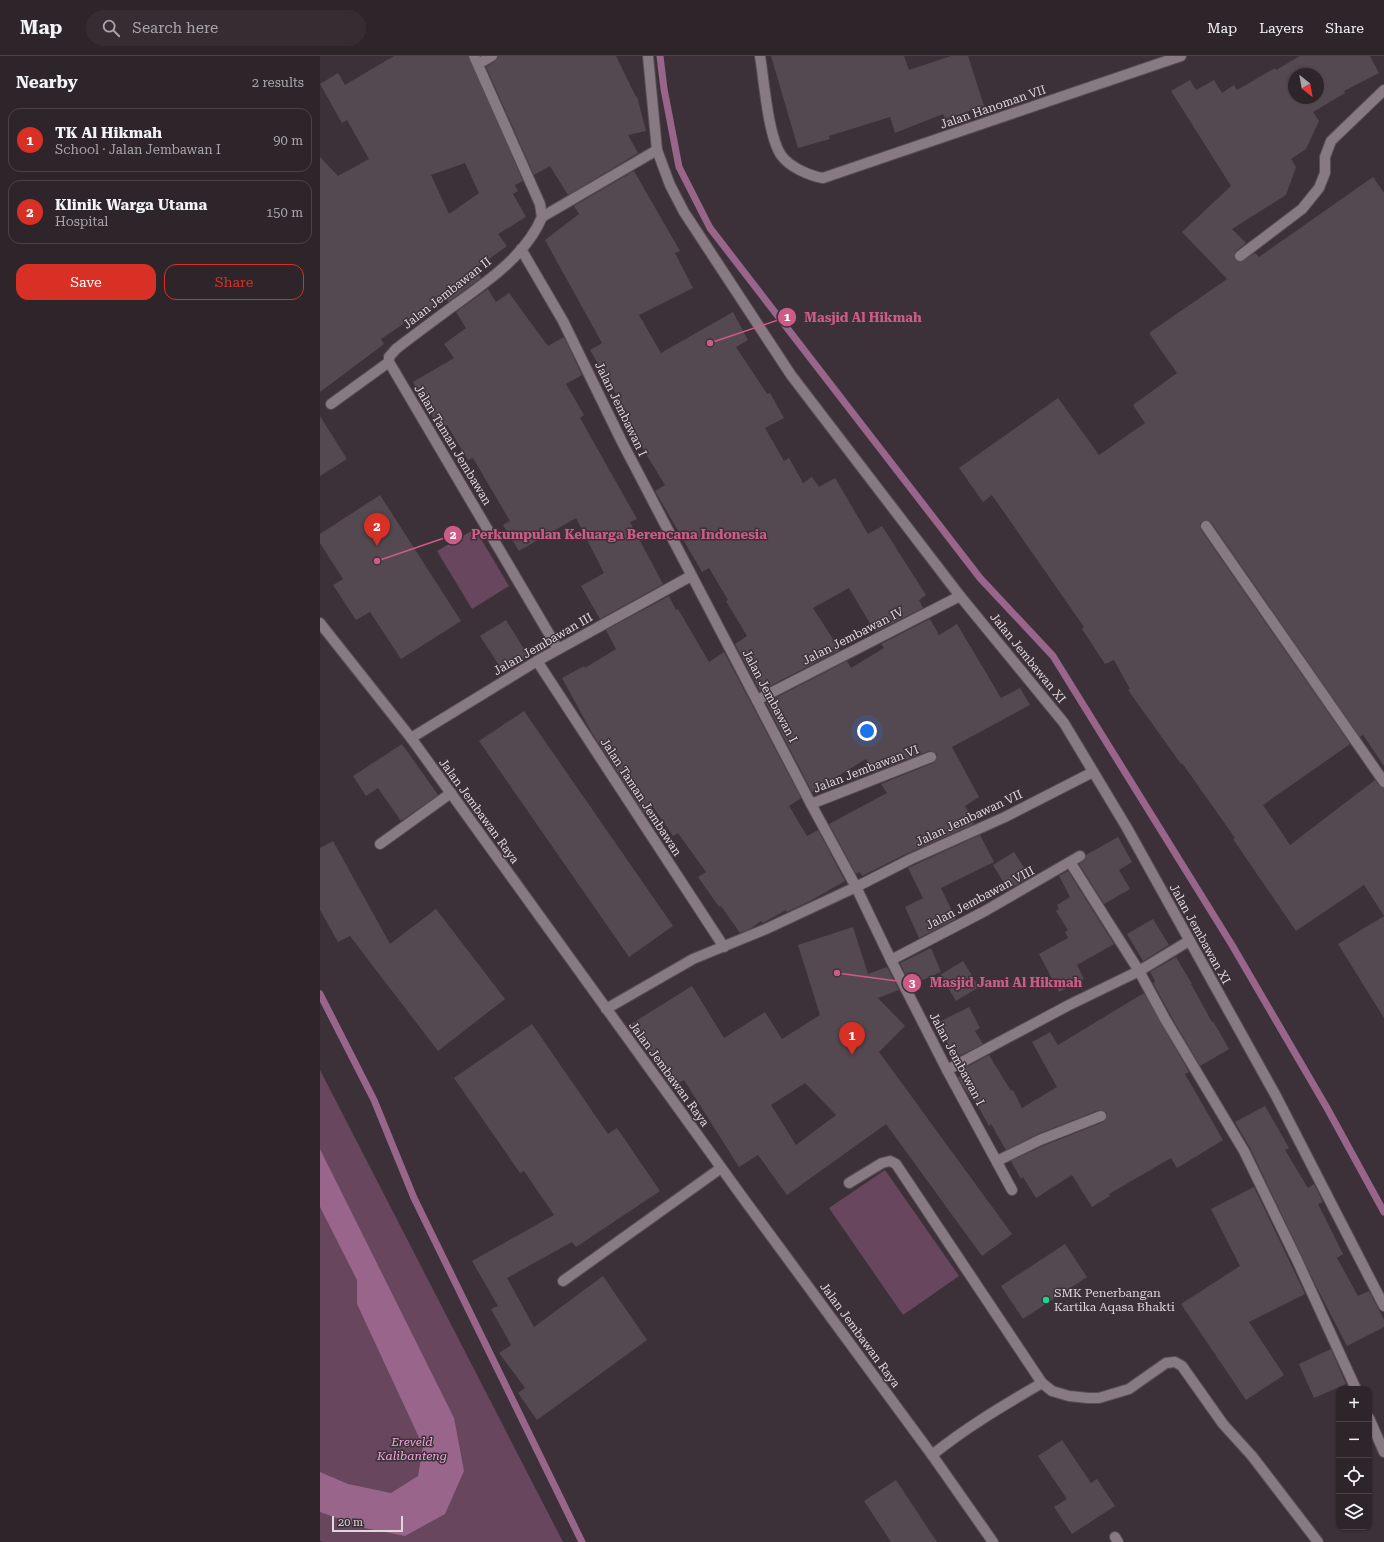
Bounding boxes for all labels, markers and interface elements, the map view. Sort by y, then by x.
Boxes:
search box [86,10,366,46]
text: Map [20,16,62,39]
icon: search [100,17,122,39]
text: Search here [132,19,218,37]
text: Map [1207,20,1237,36]
text: Layers [1259,20,1303,36]
text: Share [1325,20,1364,36]
north arrow [1288,68,1324,104]
text: Nearby [16,72,78,92]
text: 2 results [252,75,304,90]
street label: Jalan Hanoman VII [938,82,1048,132]
text: TK Al Hikmah [55,124,162,142]
text: 1 [26,133,34,148]
text: 90 m [273,133,303,148]
text: School · Jalan Jembawan I [55,142,221,157]
text: Klinik Warga Utama [55,196,207,214]
text: 2 [26,205,34,220]
text: 150 m [266,205,303,220]
text: Hospital [55,214,108,229]
street label: Jalan Jembawan II [400,254,494,332]
button: Save [16,264,156,300]
button: Share [164,264,304,300]
callout: Masjid Al Hikmah [777,305,930,330]
text: 1 [784,310,791,324]
text: Masjid Al Hikmah [804,310,922,325]
street label: Jalan Jembawan I [592,359,650,459]
street label: Jalan Taman Jembawan [412,382,495,508]
pin: 2 [364,513,390,546]
callout: Perkumpulan Keluarga Berencana Indonesia [443,522,775,547]
text: Perkumpulan Keluarga Berencana Indonesia [471,527,767,542]
text: 2 [450,528,457,542]
street label: Jalan Jembawan IV [800,604,906,668]
street label: Jalan Jembawan III [491,610,595,678]
street label: Jalan Jembawan XI [987,610,1069,706]
street label: Jalan Jembawan I [740,647,800,745]
your location [857,721,877,741]
street label: Jalan Taman Jembawan [598,735,685,859]
street label: Jalan Jembawan VI [811,742,921,796]
street label: Jalan Jembawan Raya [436,756,522,867]
street label: Jalan Jembawan VII [913,787,1025,849]
street label: Jalan Jembawan VIII [923,863,1037,933]
street label: Jalan Jembawan XI [1167,882,1233,986]
callout: Masjid Jami Al Hikmah [902,970,1091,995]
text: Masjid Jami Al Hikmah [930,975,1083,990]
text: 3 [909,976,916,990]
street label: Jalan Jembawan I [927,1010,987,1108]
street label: Jalan Jembawan Raya [626,1019,712,1130]
pin: 1 [839,1022,865,1055]
street label: Jalan Jembawan Raya [817,1280,903,1391]
place label: SMK Penerbangan Kartika Aqasa Bhakti [1054,1286,1175,1314]
marker: SMK Penerbangan Kartika Aqasa Bhakti [1041,1295,1051,1305]
map controls [1336,1386,1372,1530]
button: + [1336,1386,1372,1422]
button: − [1336,1422,1372,1458]
park label: Ereveld Kalibanteng [376,1435,447,1463]
button: locate [1336,1458,1372,1494]
button: layers [1336,1494,1372,1530]
scale bar [332,1514,403,1533]
text: 20 m [338,1516,363,1529]

